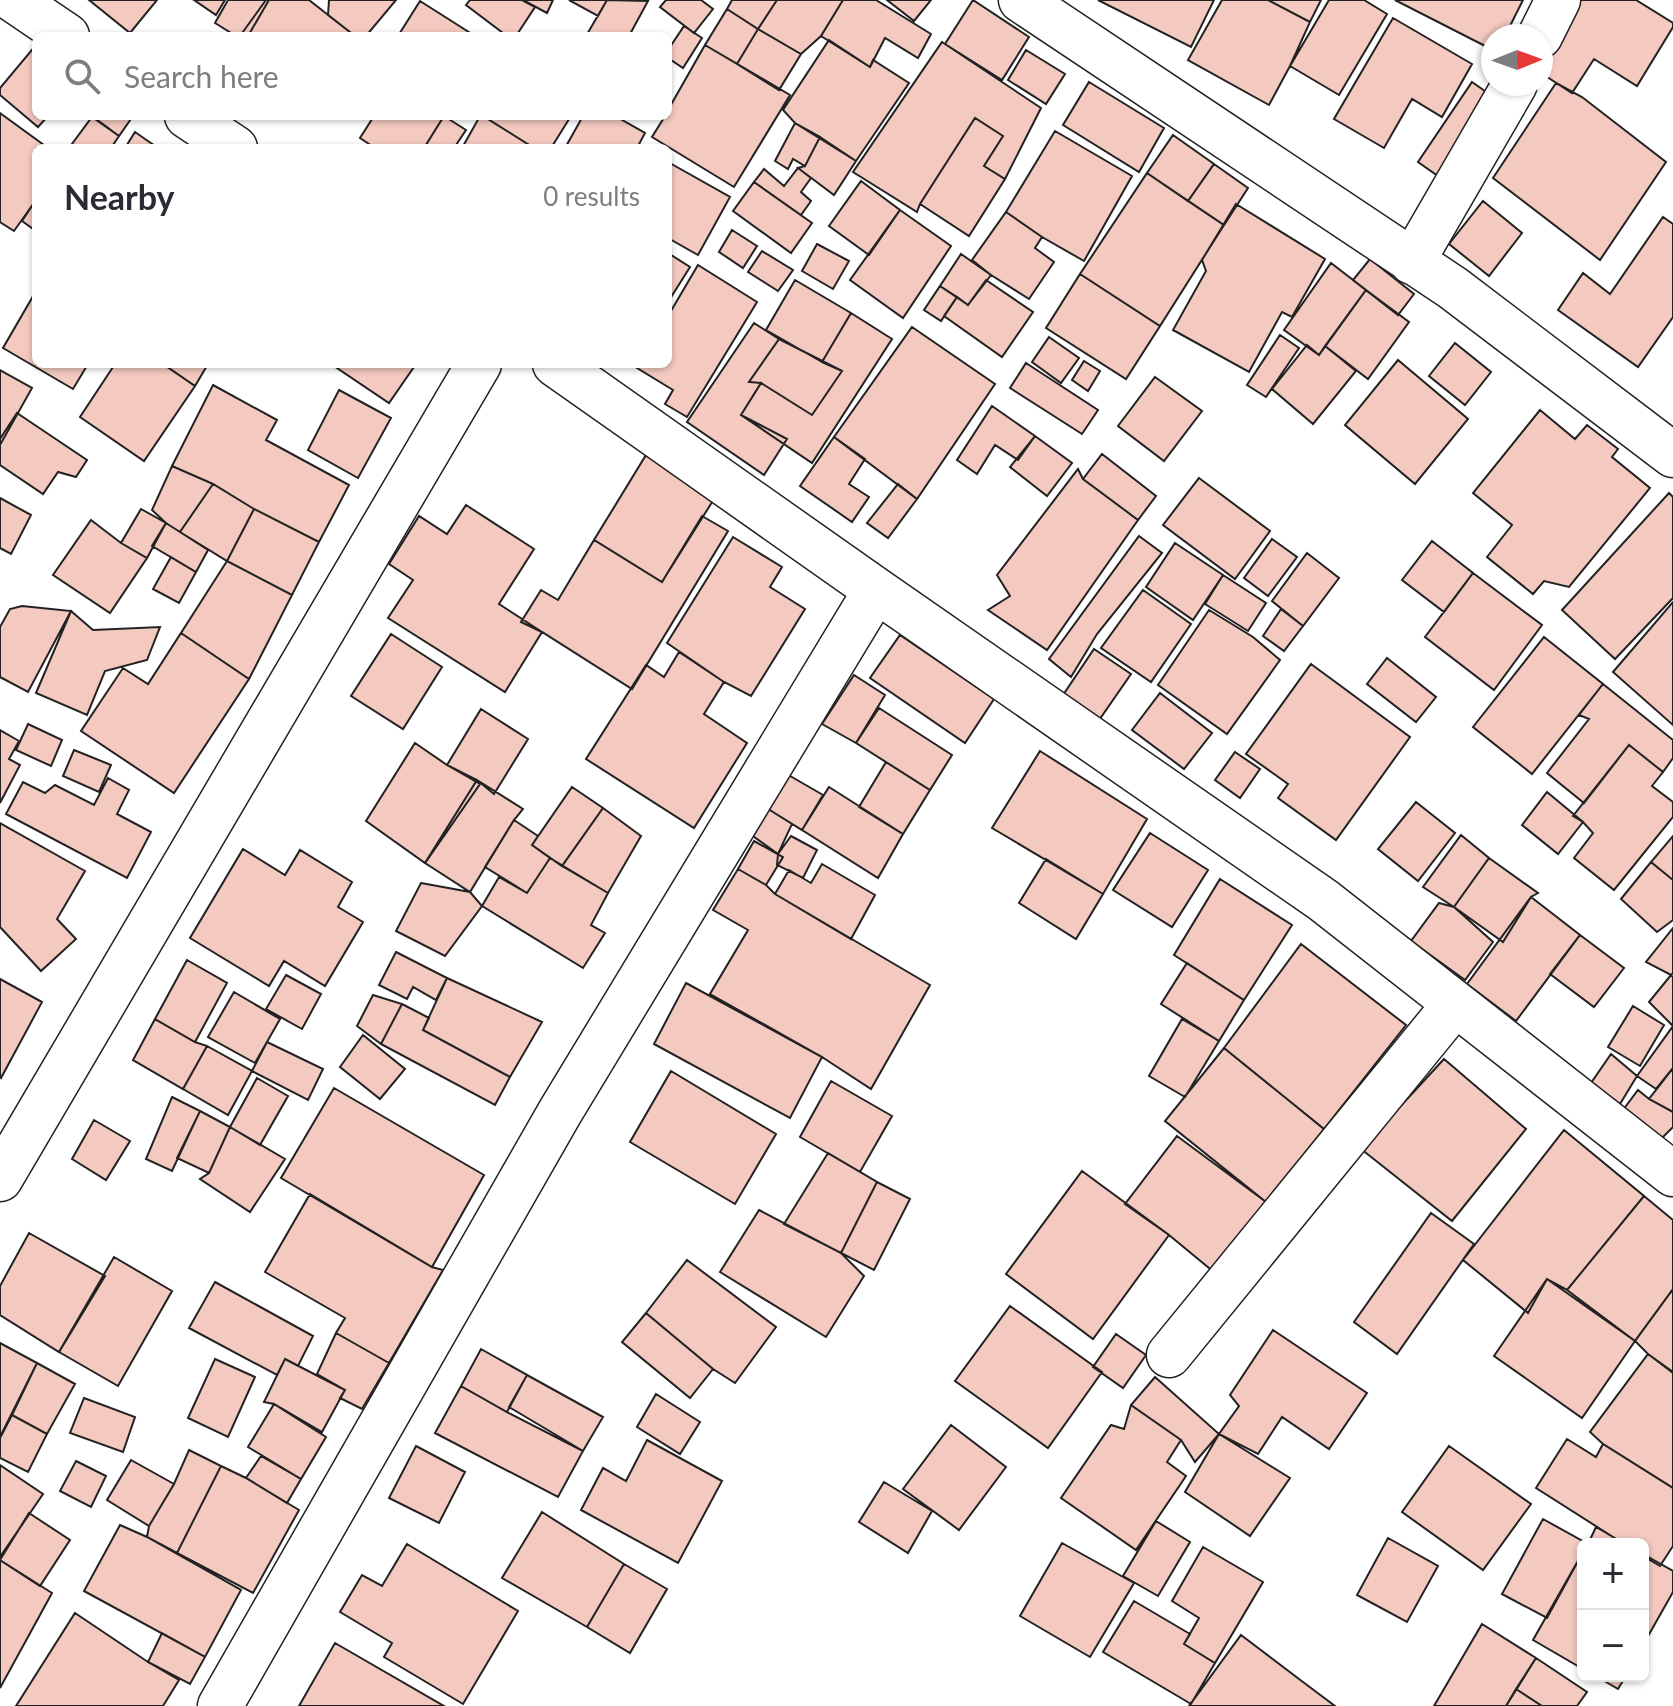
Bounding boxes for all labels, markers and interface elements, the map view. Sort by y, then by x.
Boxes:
north arrow [1481,24,1553,96]
search box [32,32,672,120]
icon: search [60,54,104,98]
text: Search here [124,58,279,94]
text: Nearby [64,176,175,217]
text: 0 results [543,180,640,212]
map controls [1577,1538,1649,1682]
button: + [1577,1538,1649,1610]
button: − [1577,1610,1649,1682]

